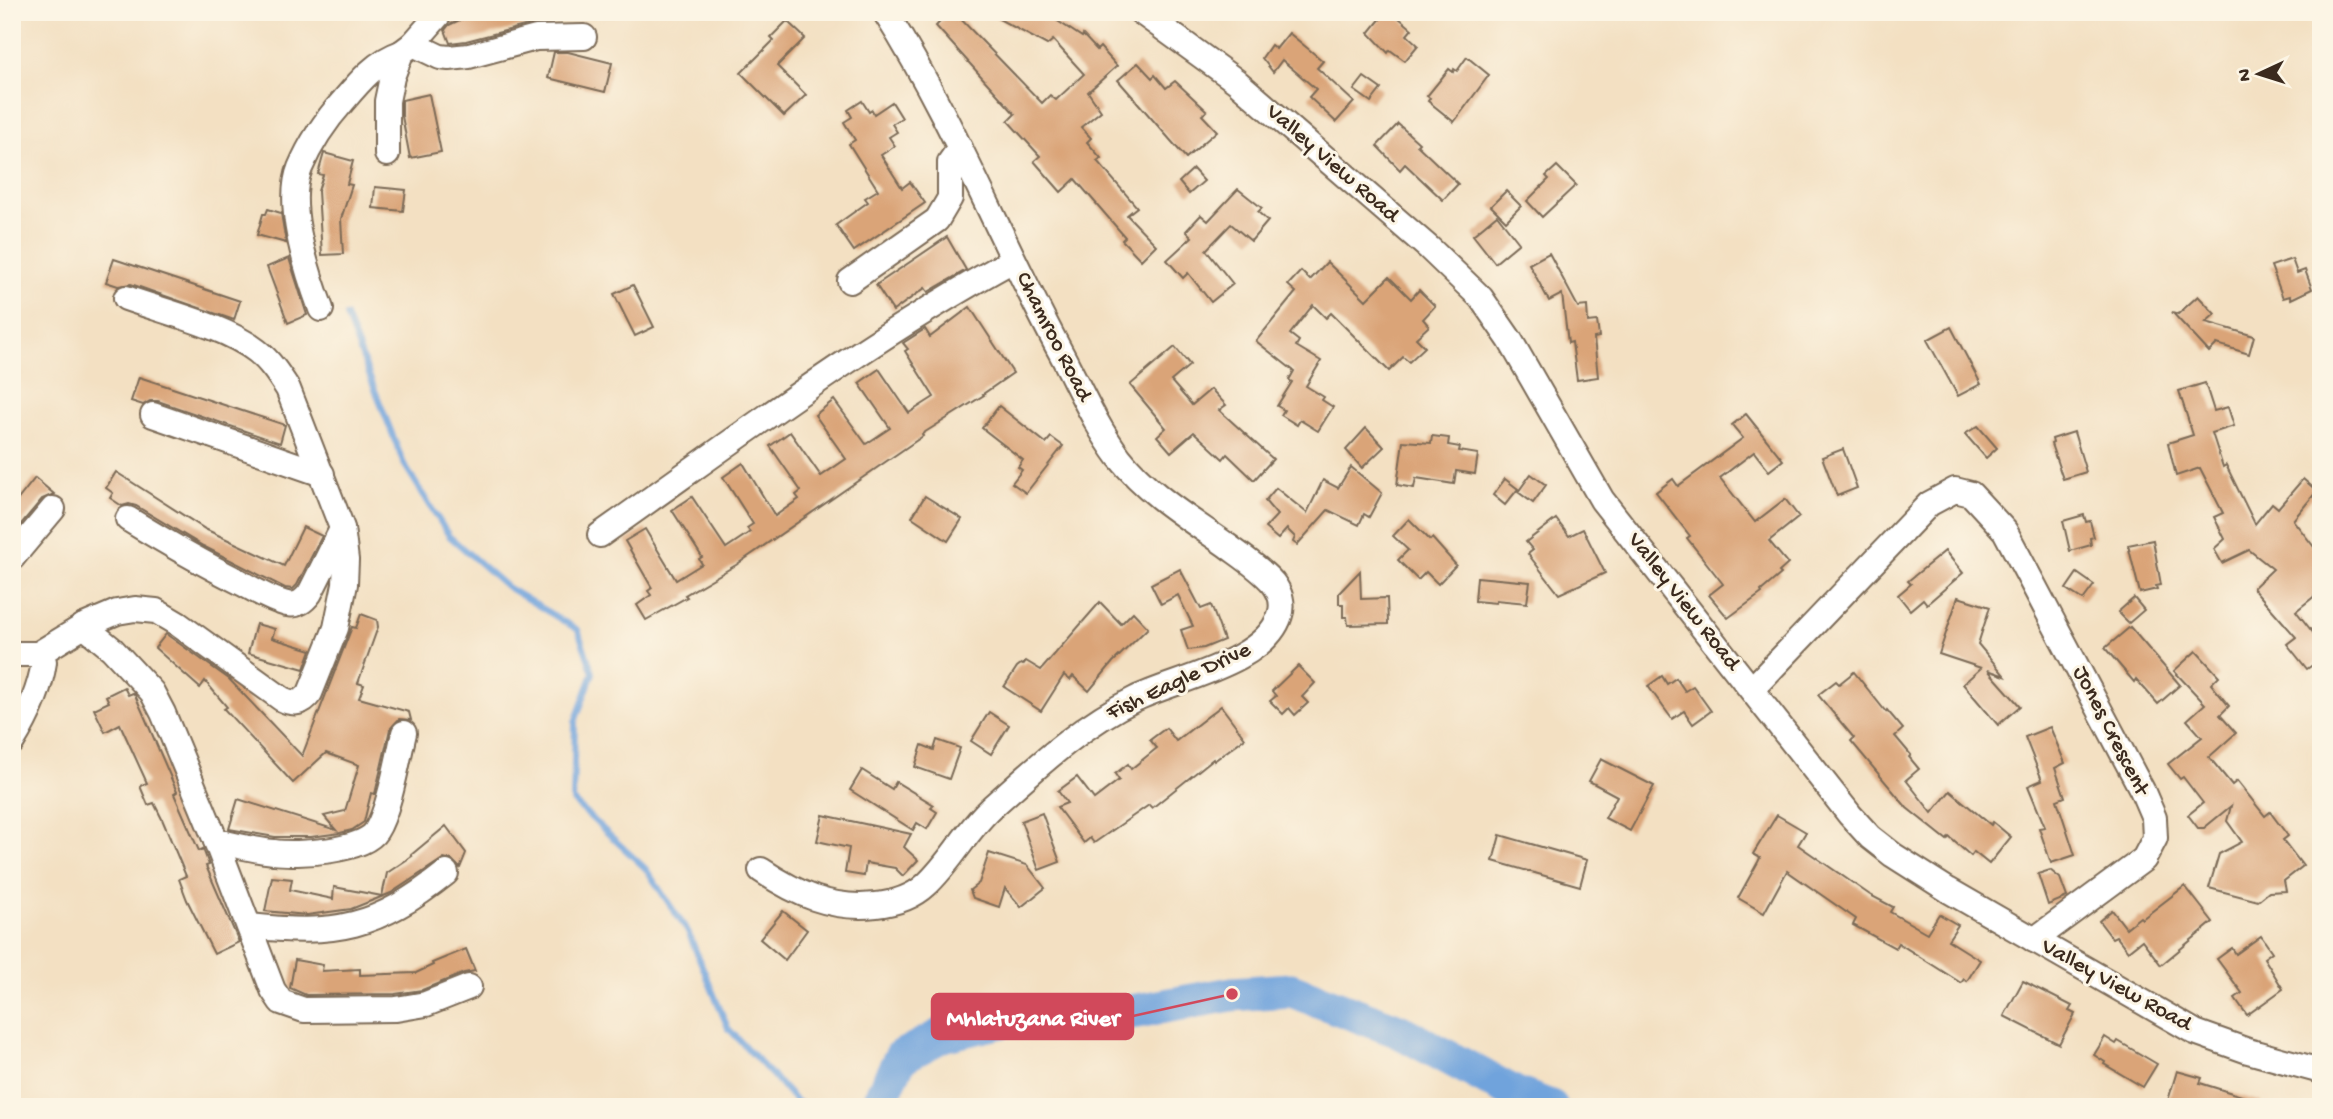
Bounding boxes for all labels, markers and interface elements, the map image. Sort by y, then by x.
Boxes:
north arrow [2224,38,2294,108]
text: N [2234,68,2257,82]
street label: Valley View Road [1259,98,1405,230]
street label: Chamroo Road [1009,268,1098,408]
street label: Valley View Road [1620,527,1746,677]
street label: Fish Eagle Drive [1102,636,1256,728]
street label: Jones Crescent [2066,662,2155,802]
street label: Valley View Road [2035,933,2197,1039]
callout: Mhlatuzana River [932,994,1133,1039]
text: Mhlatuzana River [947,1006,1122,1035]

